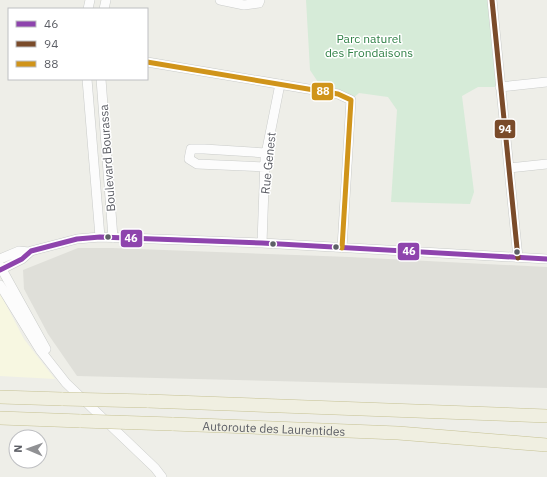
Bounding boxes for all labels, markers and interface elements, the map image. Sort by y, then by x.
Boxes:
legend [8,8,148,80]
text: 46 [44,16,58,31]
park label: Parc naturel des Frondaisons [325,31,413,60]
text: 94 [44,36,58,51]
text: 88 [44,56,58,71]
line badge: 88 [311,82,334,101]
text: 88 [316,84,330,98]
street label: Boulevard Bourassa [96,103,118,212]
line badge: 94 [494,119,516,139]
text: 94 [498,122,512,136]
street label: Rue Genest [257,131,279,195]
line badge: 46 [120,229,143,248]
text: 46 [124,231,138,245]
unlabelled marker [103,232,113,242]
unlabelled marker [268,239,278,249]
unlabelled marker [331,242,341,252]
line badge: 46 [397,242,420,261]
text: 46 [402,244,416,258]
unlabelled marker [512,247,522,257]
street label: Autoroute des Laurentides [202,418,346,438]
north arrow [8,429,48,469]
text: N [11,444,25,453]

